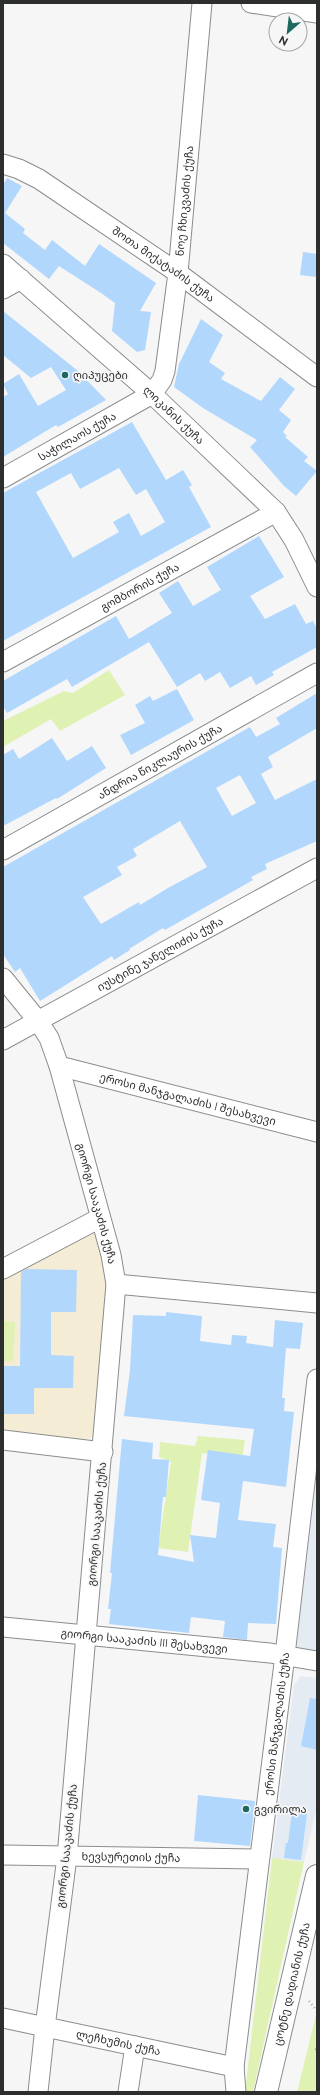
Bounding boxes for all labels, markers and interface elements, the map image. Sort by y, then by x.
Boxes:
north arrow [268,12,308,52]
text: N [277,33,290,48]
street label: ნოე ჩხიკვაძის ქუჩა [173,145,196,257]
street label: შოთა მიქატაძის ქუჩა [110,224,217,305]
place label: ღიპუცები [73,369,128,382]
marker: ღიპუცები [60,370,70,380]
street label: ლიკანის ქუჩა [141,383,207,447]
street label: საჭილაოს ქუჩა [36,409,118,463]
street label: გომბორის ქუჩა [98,560,181,614]
street label: ანდრია წიკლაურის ქუჩა [95,721,224,802]
street label: იუსტინე ჯანელიძის ქუჩა [95,914,225,994]
street label: ეროსი მანჯგალაძის I შესახვევი [98,1070,277,1128]
street label: გიორგი სააკაძის ქუჩა [74,1142,119,1265]
street label: გიორგი სააკაძის ქუჩა [85,1461,109,1587]
street label: გიორგი სააკაძის III შესახვევი [60,1626,228,1655]
street label: ეროსი მანჯგალაძის ქუჩა [261,1651,292,1796]
street label: გიორგი სააკაძის ქუჩა [54,1783,80,1909]
place label: გვირილა [254,1803,306,1816]
marker: გვირილა [241,1804,251,1814]
street label: ხევსურეთის ქუჩა [82,1850,180,1864]
street label: ცოტნე დადიანის ქუჩა [271,1921,312,2047]
street label: ლეჩხუმის ქუჩა [75,2027,162,2058]

